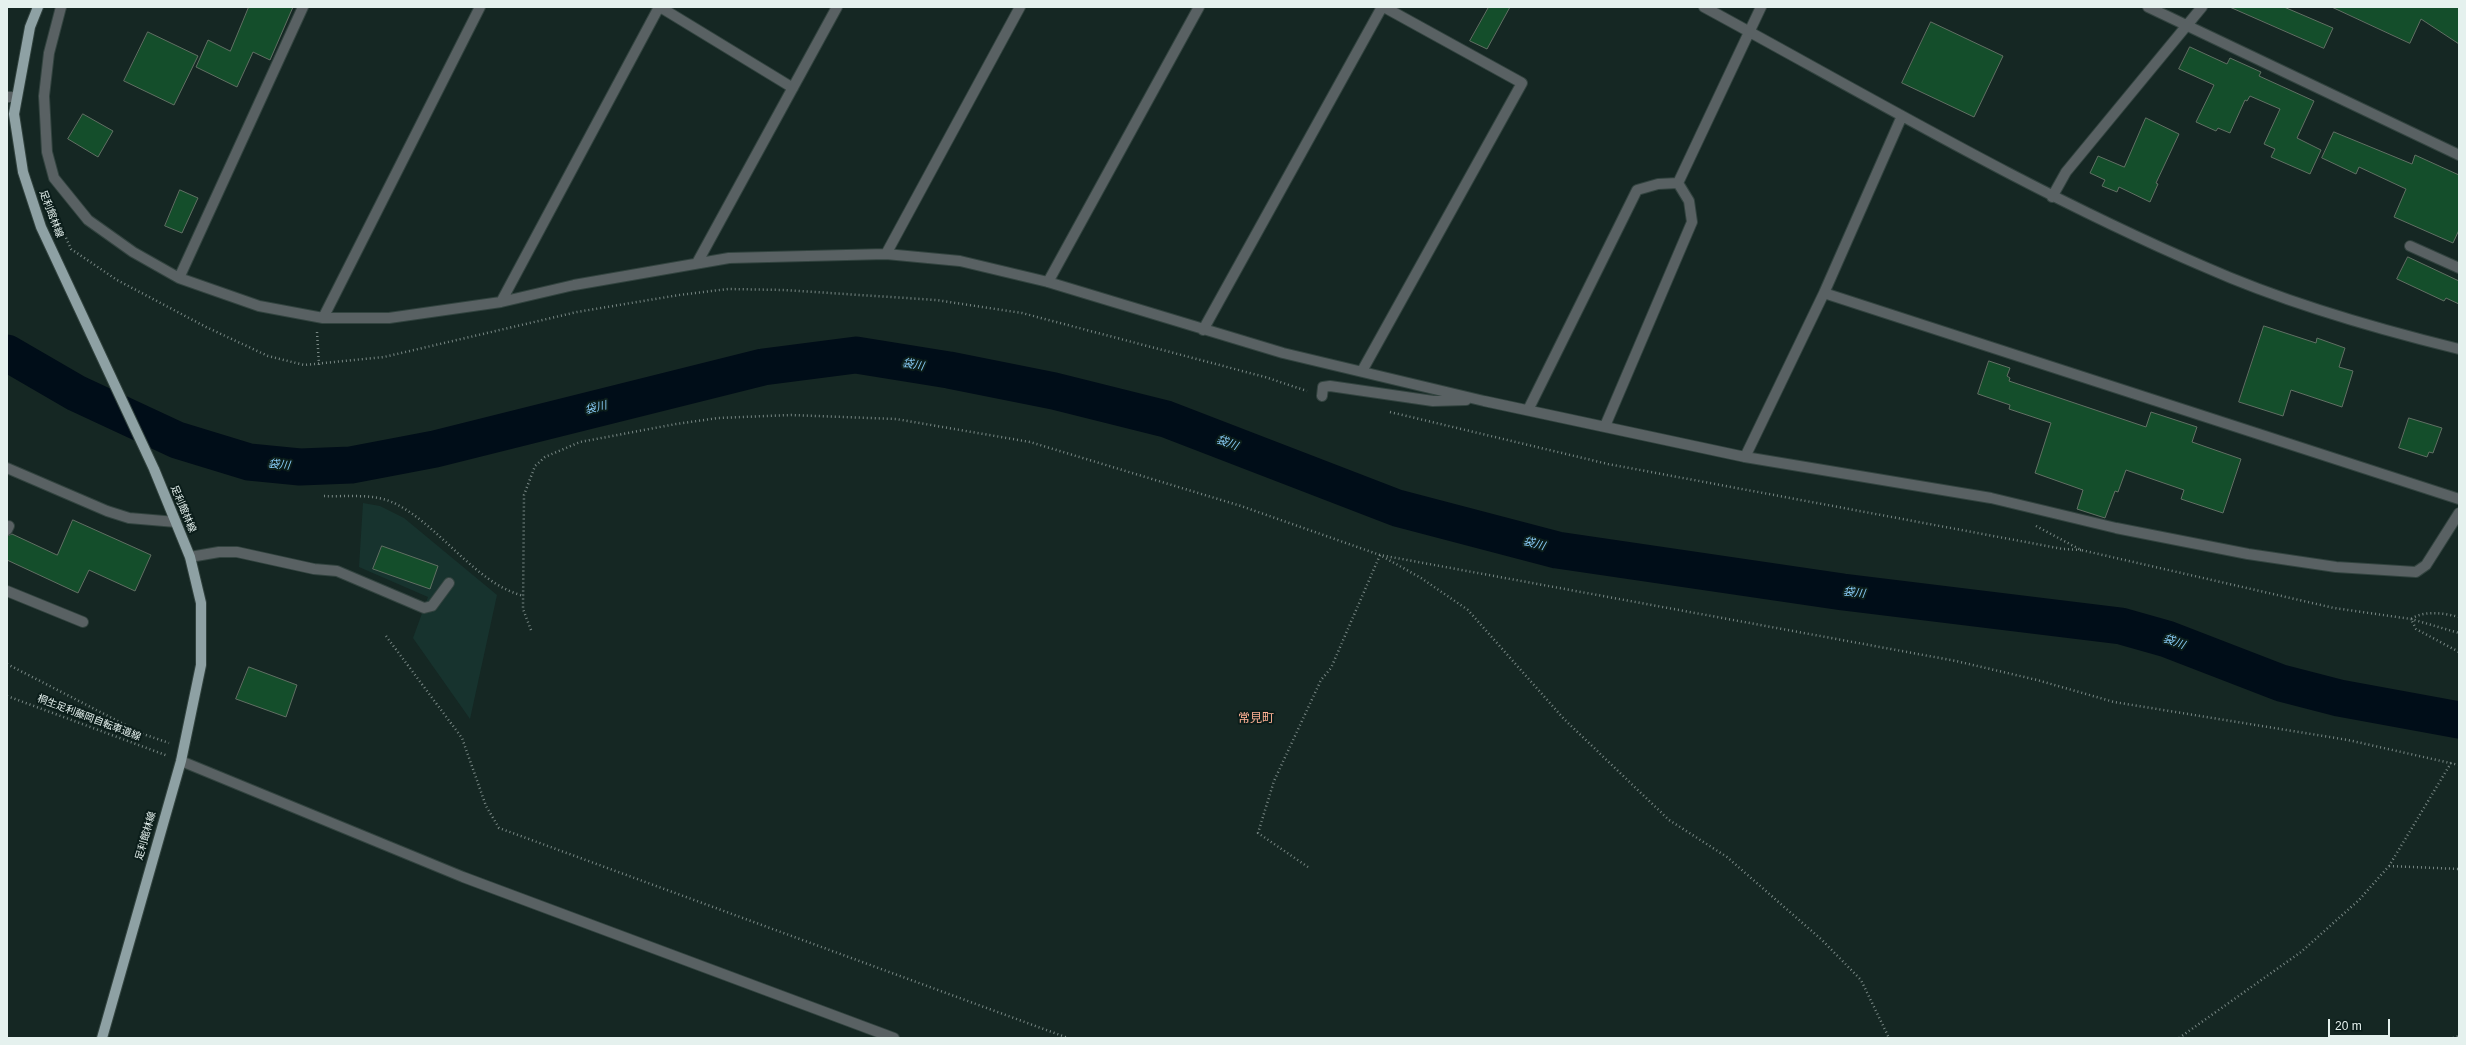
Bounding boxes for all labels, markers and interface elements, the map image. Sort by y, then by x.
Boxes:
street label: 足利館林線 [36,189,66,239]
water label: 袋川 [901,357,925,373]
water label: 袋川 [584,399,608,417]
water label: 袋川 [1214,433,1240,453]
water label: 袋川 [267,457,291,473]
street label: 足利館林線 [168,484,198,534]
water label: 袋川 [1522,535,1546,553]
water label: 袋川 [1842,585,1866,601]
water label: 袋川 [2161,632,2187,652]
street label: 桐生足利藤岡自転車道線 [36,693,142,743]
district label: 常見町 [1238,712,1274,726]
street label: 足利館林線 [133,810,159,862]
scale bar [2330,1011,2392,1037]
text: 20 m [2335,1019,2362,1033]

